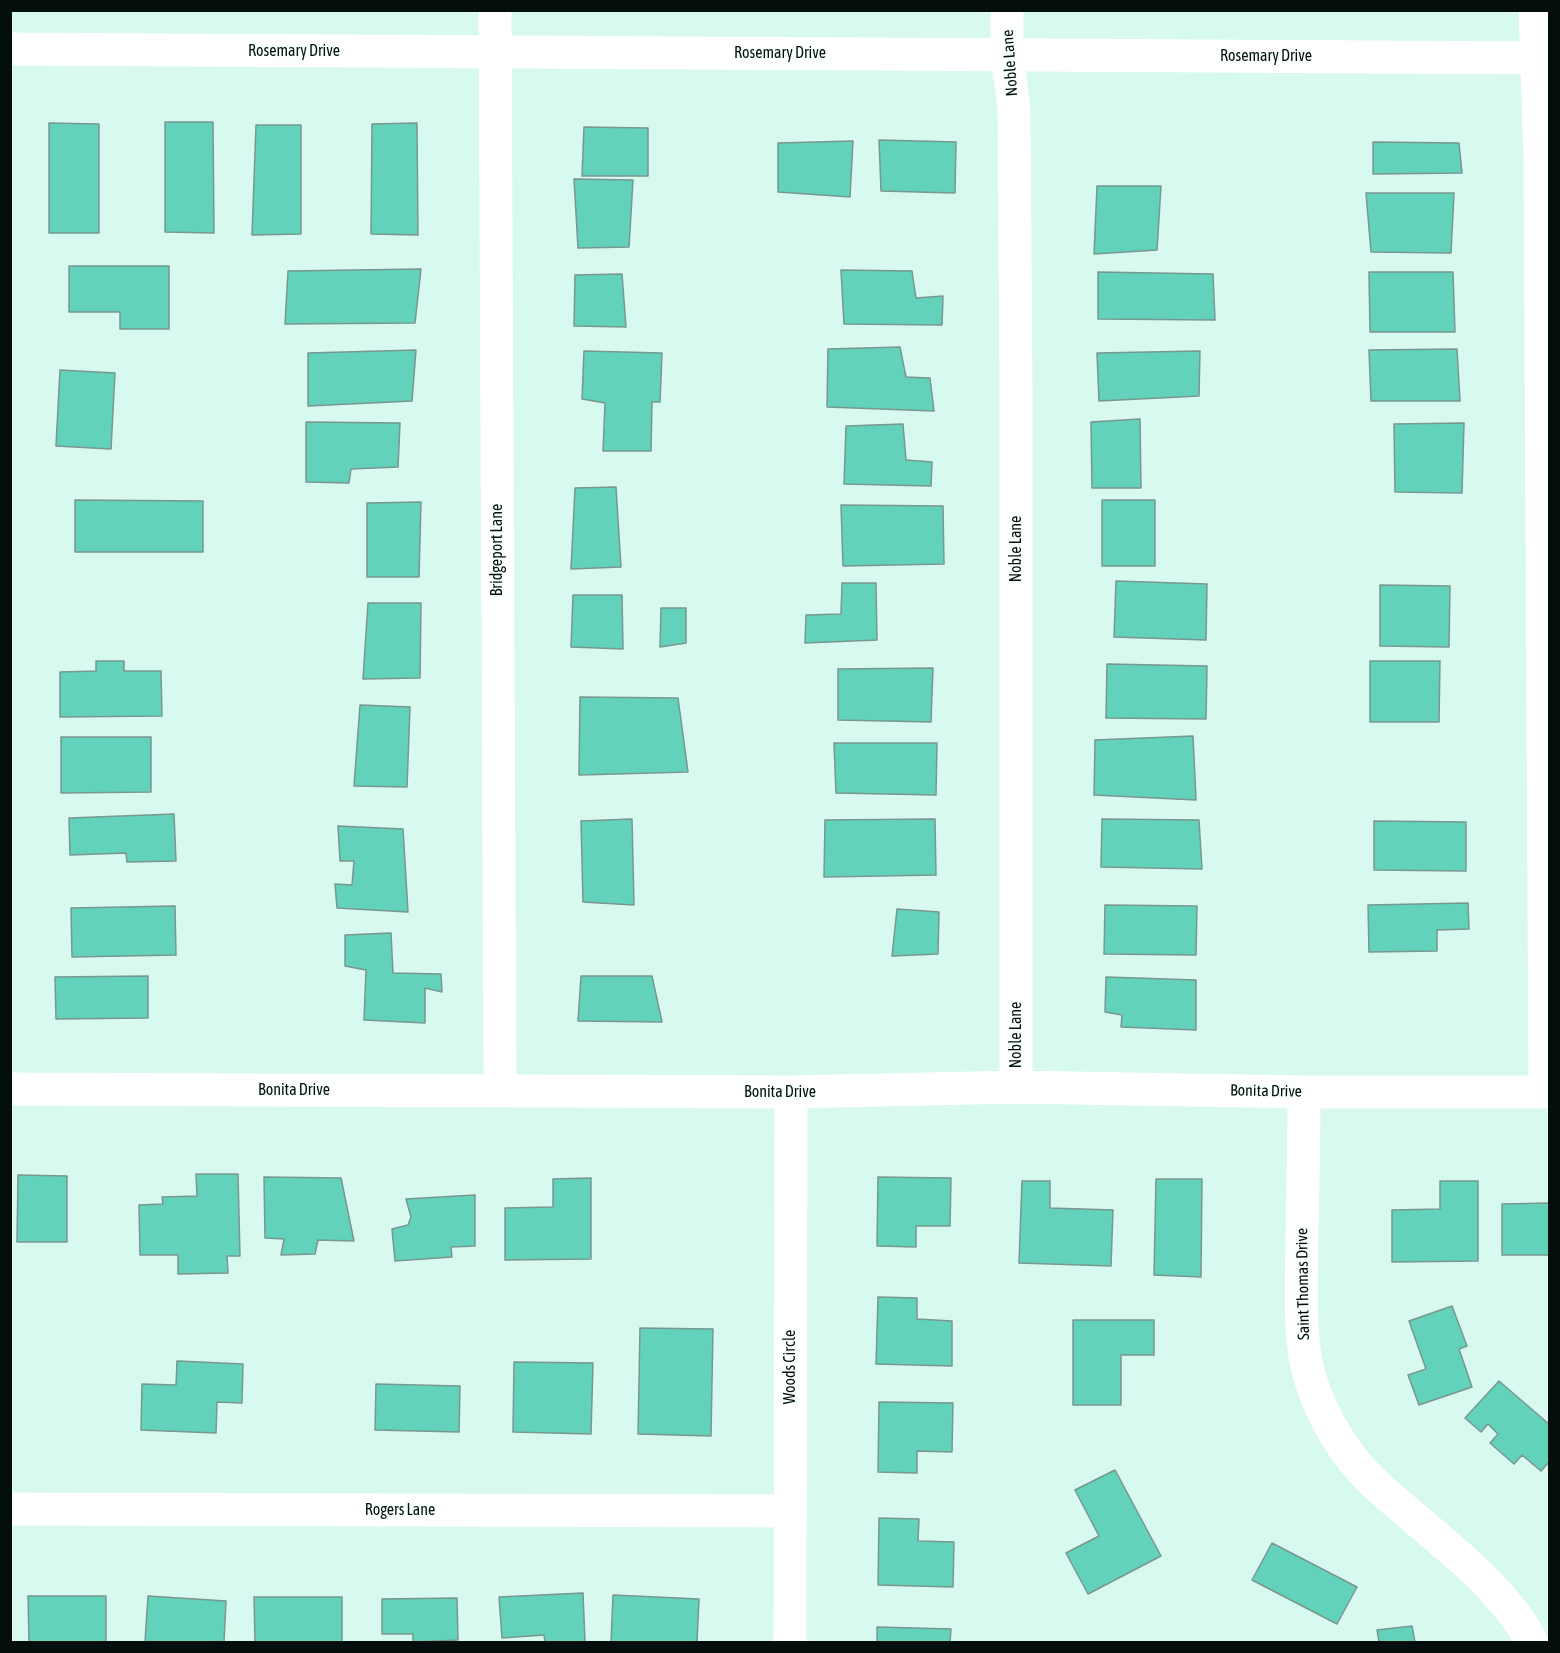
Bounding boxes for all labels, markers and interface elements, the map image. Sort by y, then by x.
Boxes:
street label: Noble Lane [998,29,1022,97]
street label: Rosemary Drive [248,41,340,61]
street label: Rosemary Drive [734,43,826,63]
street label: Rosemary Drive [1220,46,1312,66]
street label: Bridgeport Lane [487,504,507,596]
street label: Noble Lane [1006,516,1026,582]
street label: Noble Lane [1006,1002,1026,1068]
street label: Bonita Drive [258,1080,330,1100]
street label: Bonita Drive [1230,1081,1302,1101]
street label: Bonita Drive [744,1082,816,1102]
street label: Saint Thomas Drive [1292,1228,1314,1340]
street label: Woods Circle [780,1330,800,1404]
street label: Rogers Lane [365,1500,435,1520]

